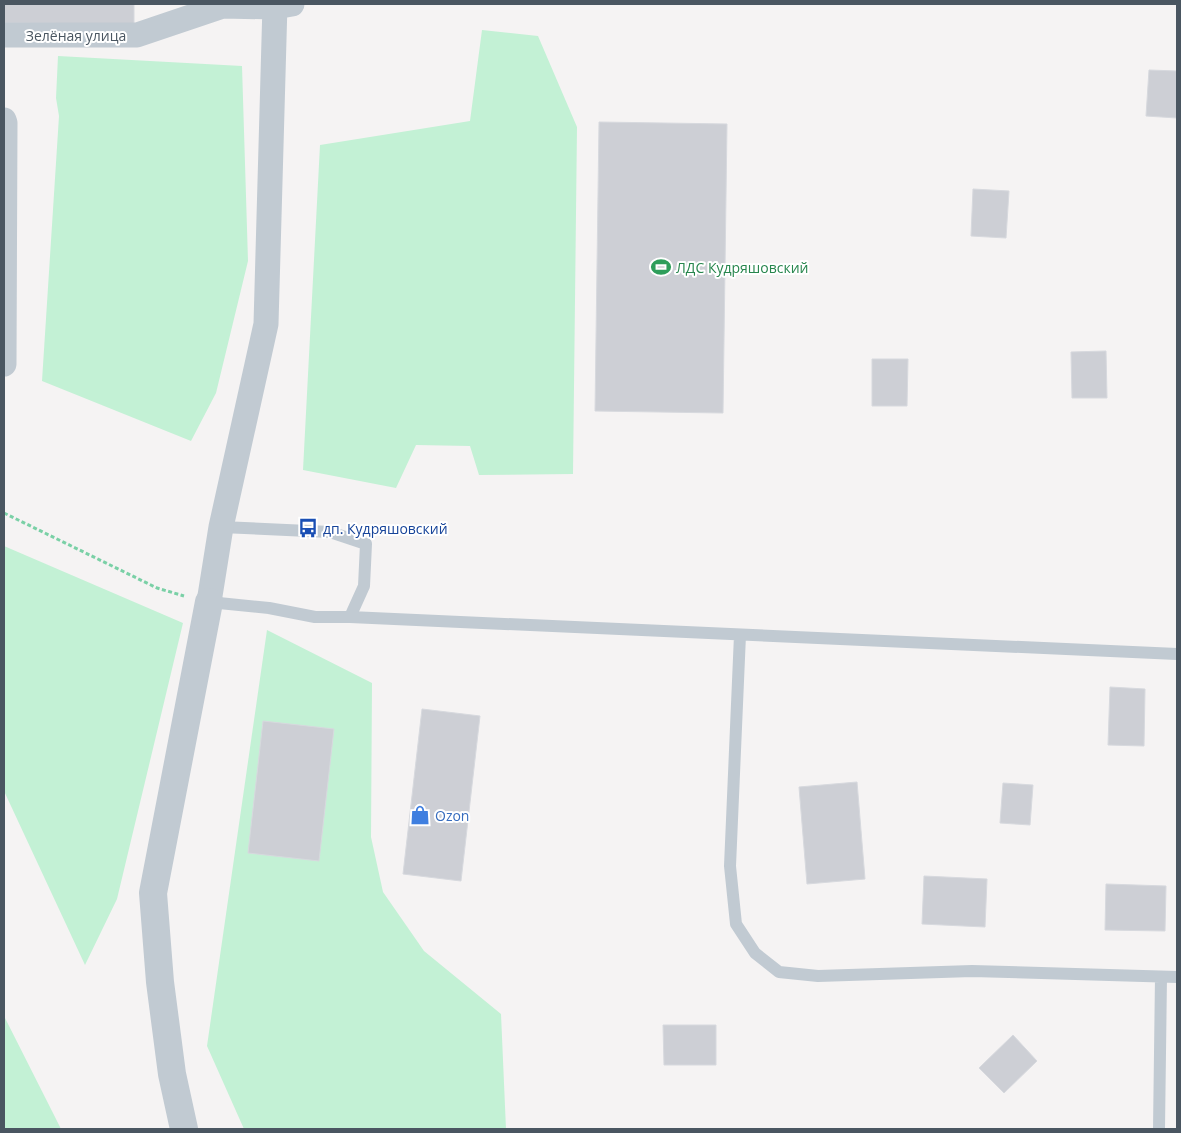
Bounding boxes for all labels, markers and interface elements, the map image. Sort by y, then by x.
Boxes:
street label: Зелёная улица [26,26,126,45]
sports icon: ЛДС Кудряшовский [650,256,672,278]
place label: ЛДС Кудряшовский [676,258,808,277]
bus stop icon: дп. Кудряшовский [297,517,319,539]
place label: дп. Кудряшовский [323,519,448,538]
shop icon: Ozon [409,804,431,826]
place label: Ozon [435,806,469,825]

